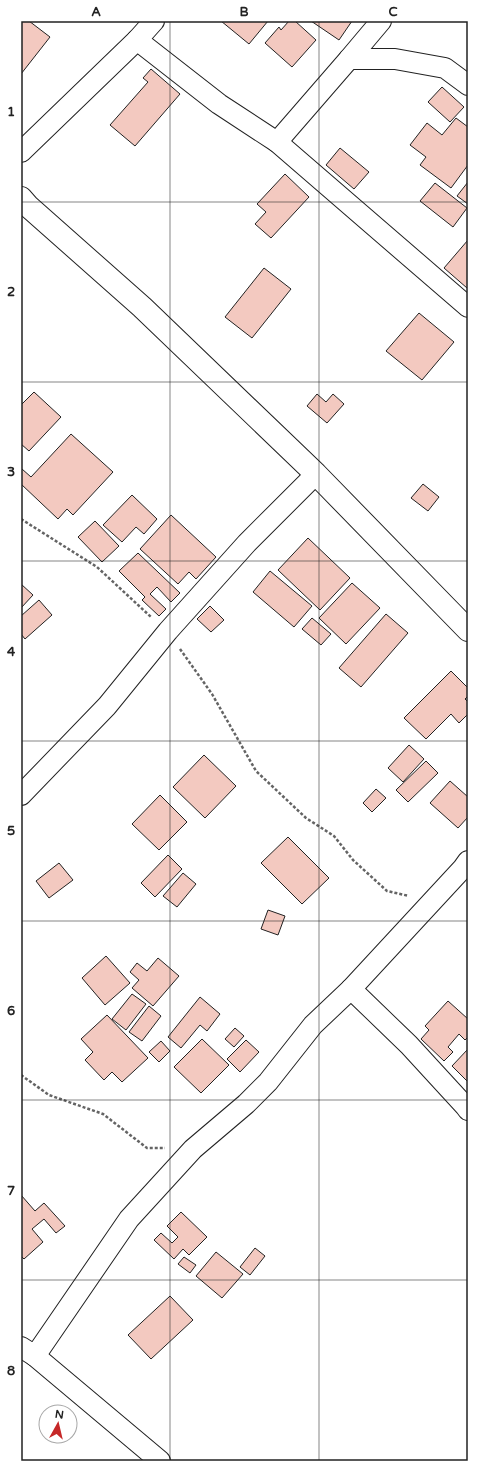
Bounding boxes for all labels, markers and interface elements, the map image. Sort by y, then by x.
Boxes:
text: A [91,4,101,20]
text: B [239,4,249,20]
text: C [388,4,398,20]
text: 1 [7,104,15,120]
text: 2 [7,284,15,300]
text: 3 [7,464,15,480]
text: 4 [7,644,16,660]
text: 5 [7,823,15,839]
text: 6 [7,1003,15,1019]
text: 7 [7,1183,15,1199]
text: 8 [7,1363,15,1379]
north arrow [38,1404,78,1444]
text: N [54,1408,65,1422]

